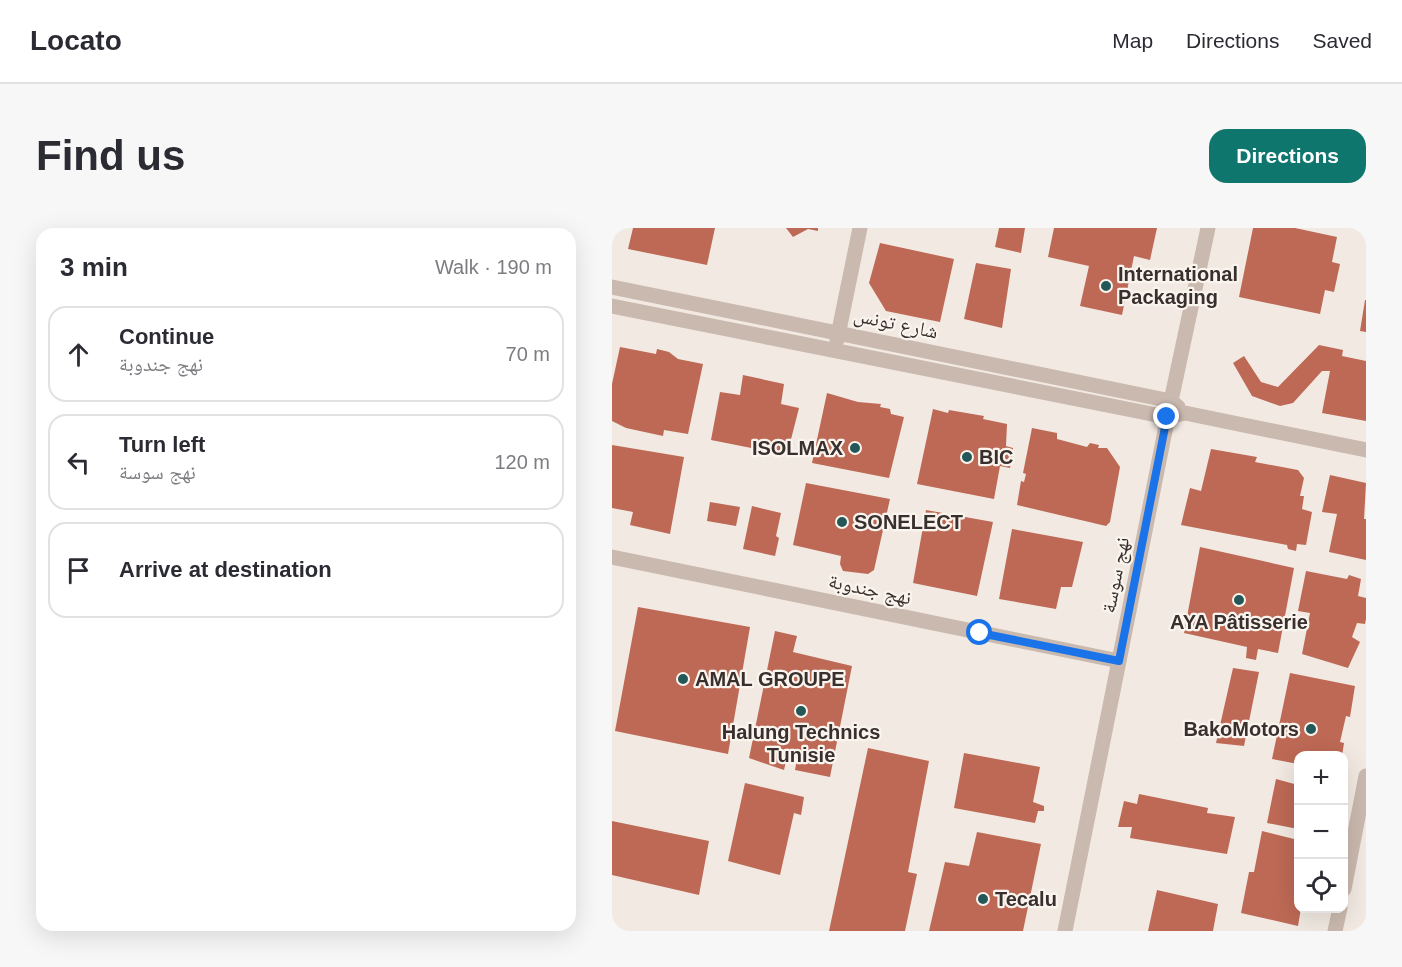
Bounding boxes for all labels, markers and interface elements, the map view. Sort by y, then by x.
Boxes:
text: Locato [30,25,122,56]
text: Map [1112,29,1153,52]
text: Directions [1186,29,1279,52]
text: Saved [1312,29,1372,52]
button: Directions [1209,129,1366,183]
text: Find us [36,132,185,179]
text: 3 min [60,252,128,282]
text: Walk · 190 m [435,256,552,278]
place label: International Packaging [1118,263,1238,308]
marker: International Packaging [1099,279,1113,293]
street label: شارع تونس [851,303,940,345]
text: Continue [119,324,214,349]
icon: ahead [62,338,95,371]
text: 70 m [506,343,550,365]
text: نهج جندوبة [119,353,203,375]
route end [1153,403,1179,429]
text: Turn left [119,432,205,457]
place label: ISOLMAX [752,437,844,459]
marker: ISOLMAX [848,441,862,455]
icon: left [62,446,95,479]
place label: BIC [979,446,1013,468]
marker: BIC [960,450,974,464]
text: 120 m [494,451,550,473]
text: نهج سوسة [119,461,196,483]
place label: SONELECT [854,511,963,533]
marker: SONELECT [835,515,849,529]
street label: نهج سوسة [1097,535,1135,615]
icon: arrive [62,554,95,587]
text: Arrive at destination [119,557,332,582]
street label: نهج جندوبة [826,570,913,610]
marker: AYA Pâtisserie [1232,593,1246,607]
place label: AYA Pâtisserie [1170,611,1308,633]
route start [966,619,992,645]
place label: AMAL GROUPE [695,668,845,690]
marker: AMAL GROUPE [676,672,690,686]
marker: Halung Technics Tunisie [794,704,808,718]
place label: BakoMotors [1183,718,1299,740]
place label: Halung Technics Tunisie [722,721,880,766]
marker: BakoMotors [1304,722,1318,736]
map controls [1294,751,1348,913]
button: + [1294,751,1348,805]
button: − [1294,805,1348,859]
button: locate [1294,859,1348,913]
place label: Tecalu [995,888,1057,910]
marker: Tecalu [976,892,990,906]

